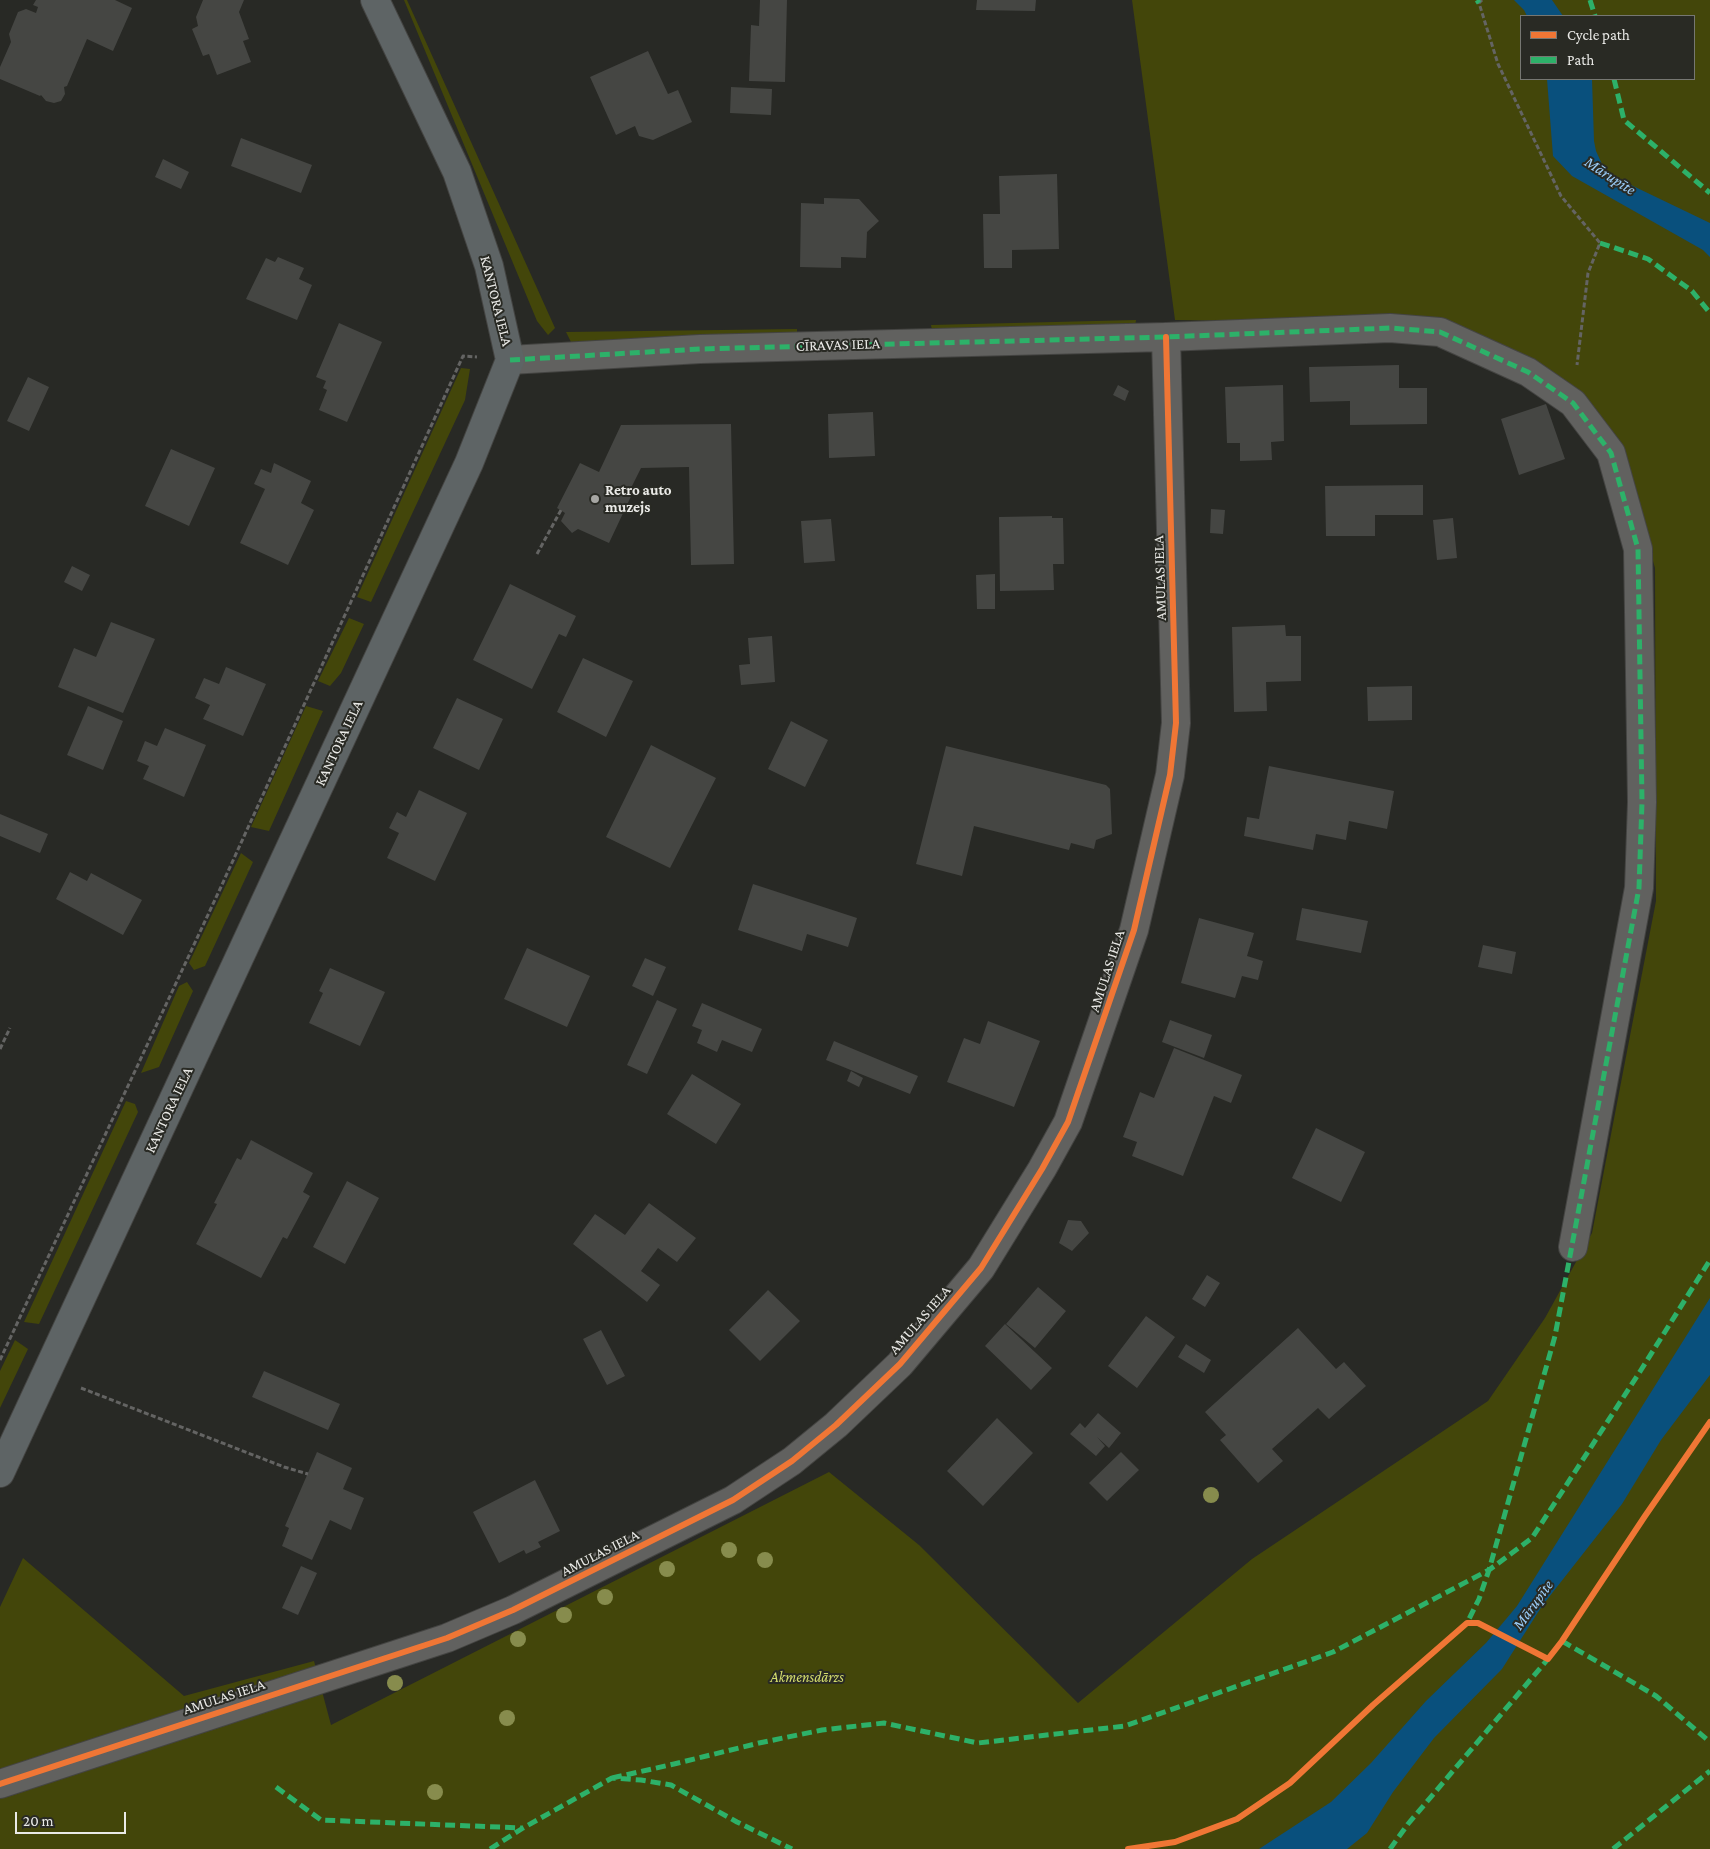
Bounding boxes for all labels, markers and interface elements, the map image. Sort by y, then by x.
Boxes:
legend [1520,15,1695,80]
text: Cycle path [1567,27,1630,43]
text: Path [1567,52,1594,68]
water label: Mārupīte [1581,152,1639,200]
street label: KANTORA IELA [476,254,516,348]
street label: CĪRAVAS IELA [795,335,881,355]
place label: Retro auto muzejs [605,481,671,516]
marker: Retro auto muzejs [589,493,601,505]
street label: AMULAS IELA [1150,535,1170,621]
street label: KANTORA IELA [311,697,367,789]
street label: AMULAS IELA [1085,928,1129,1014]
street label: KANTORA IELA [141,1064,197,1156]
street label: AMULAS IELA [885,1282,955,1358]
street label: AMULAS IELA [558,1526,642,1580]
water label: Mārupīte [1508,1576,1558,1634]
park label: Akmensdārzs [770,1668,844,1686]
street label: AMULAS IELA [181,1675,267,1719]
scale bar [18,1802,129,1834]
text: 20 m [23,1813,54,1829]

